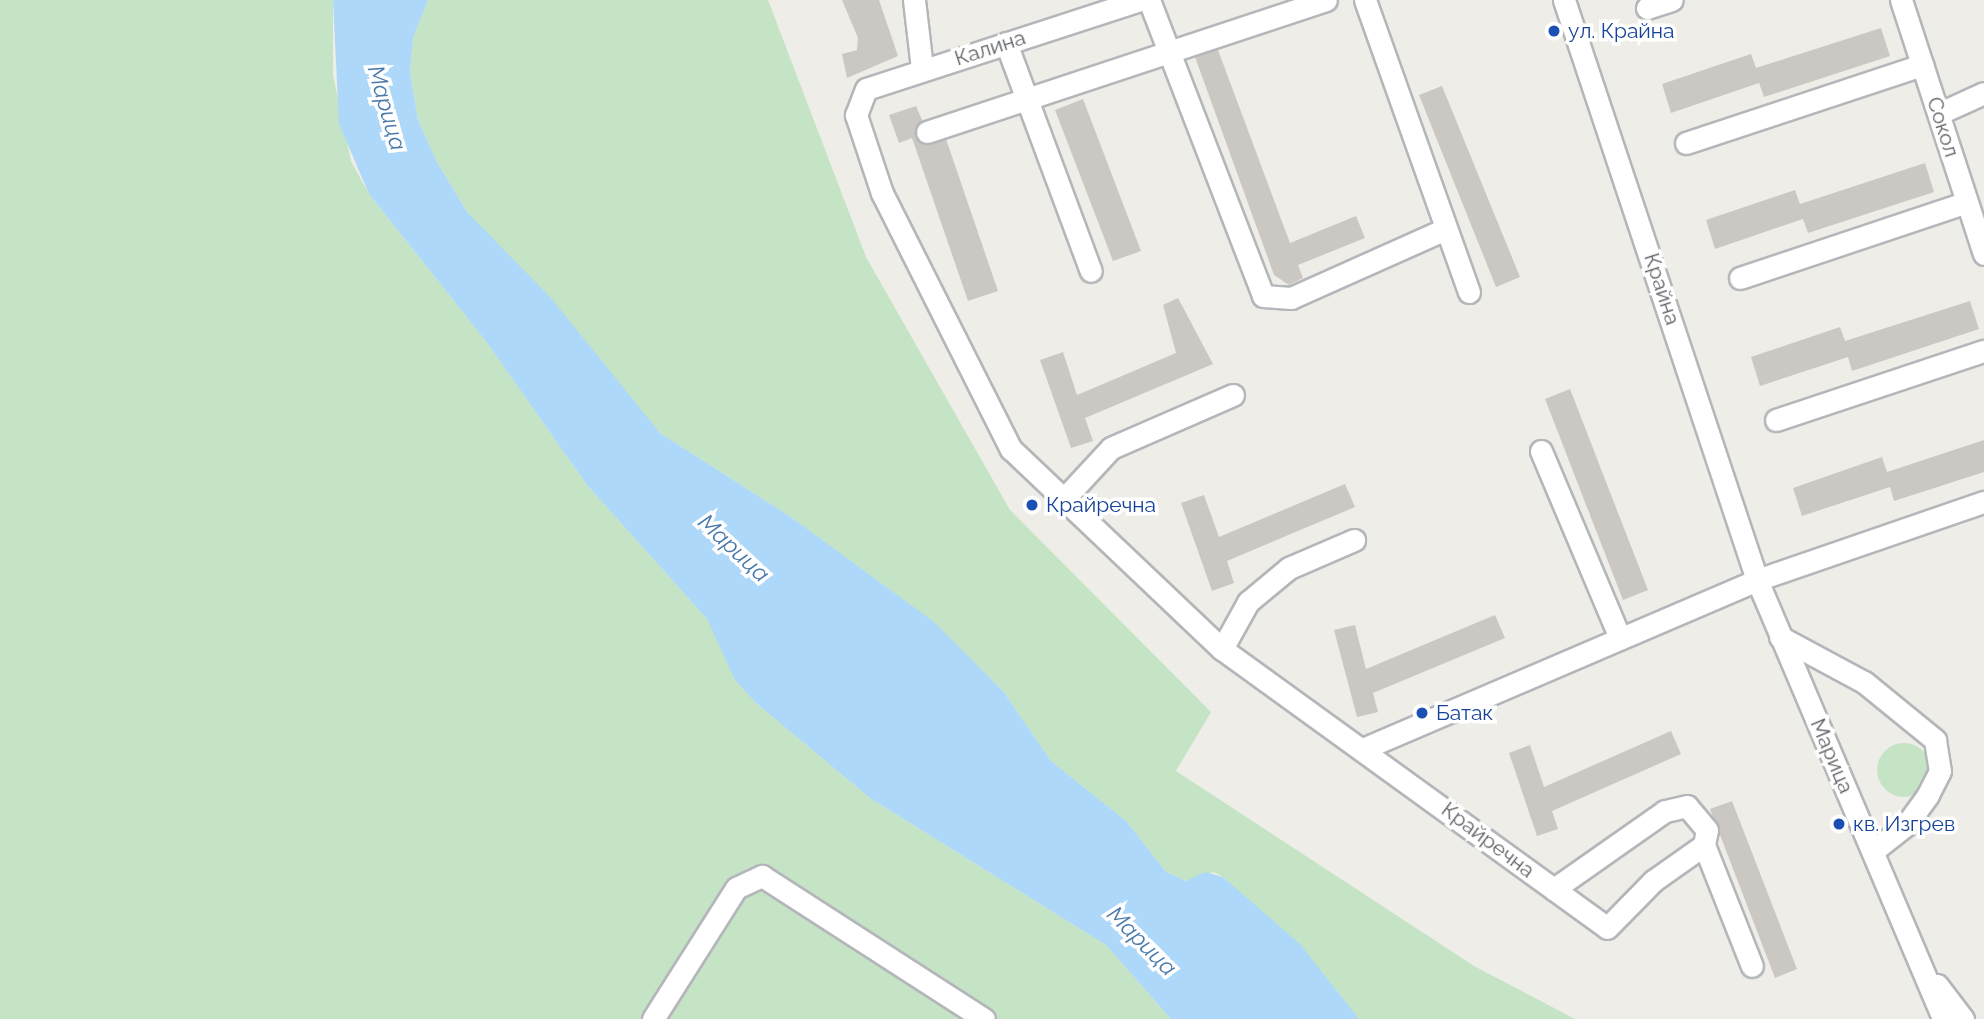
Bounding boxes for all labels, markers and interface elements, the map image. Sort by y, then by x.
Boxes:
place label: ул. Крайна [1568,18,1675,44]
marker: ул. Крайна [1546,23,1562,39]
street label: Калина [951,25,1029,71]
water label: Марица [362,62,412,154]
street label: Сокол [1921,94,1965,160]
street label: Крайна [1639,250,1685,328]
place label: Крайречна [1046,492,1156,518]
marker: Крайречна [1024,497,1040,513]
water label: Марица [693,508,775,588]
place label: Батак [1436,700,1493,726]
marker: Батак [1414,705,1430,721]
street label: Марица [1805,715,1859,797]
street label: Крайречна [1436,797,1540,883]
place label: кв. Изгрев [1853,811,1955,837]
marker: кв. Изгрев [1831,816,1847,832]
water label: Марица [1101,900,1183,982]

